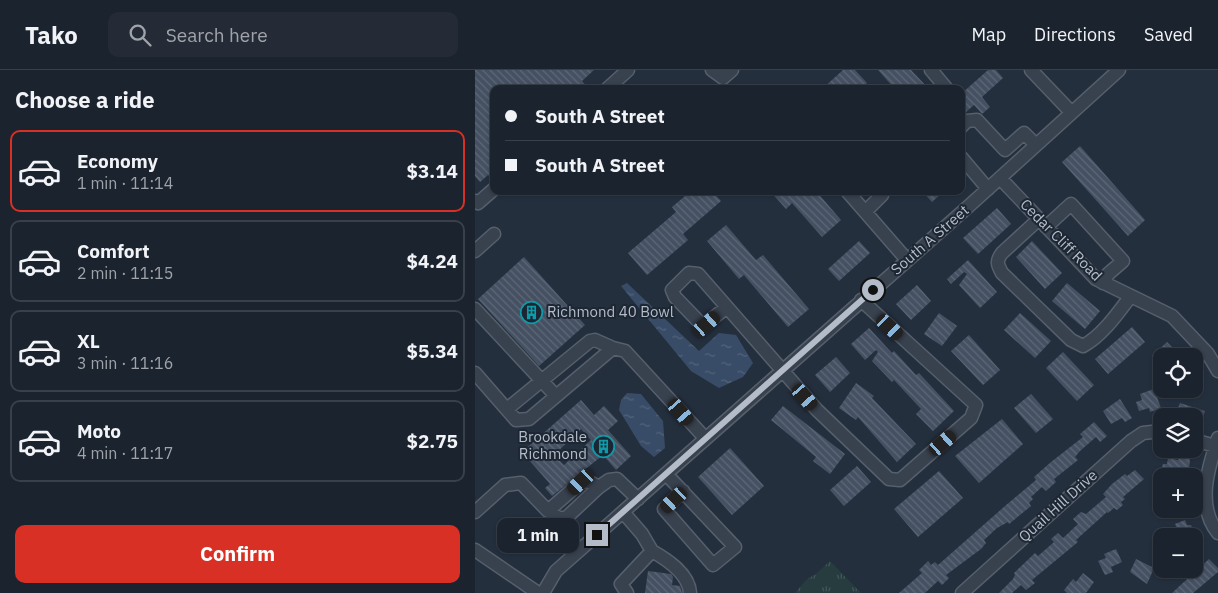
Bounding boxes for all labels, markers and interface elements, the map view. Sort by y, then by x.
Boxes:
search box [108,12,458,57]
text: Tako [25,19,78,51]
icon: search [126,21,154,49]
text: Search here [166,23,268,47]
text: Map [971,23,1006,46]
text: Directions [1034,23,1116,46]
text: Saved [1144,23,1193,46]
text: Choose a ride [15,85,155,114]
text: South A Street [535,104,665,128]
icon: car [17,149,62,194]
text: Economy [77,149,158,173]
text: South A Street [535,153,665,177]
text: $3.14 [406,159,458,183]
text: 1 min · 11:14 [77,173,173,193]
street label: Cedar Cliff Road [1016,195,1106,285]
street label: South A Street [887,201,973,279]
icon: car [17,239,62,284]
text: Comfort [77,239,150,263]
text: $4.24 [406,249,458,273]
text: 2 min · 11:15 [77,263,173,283]
route start [862,279,884,301]
building icon: Richmond 40 Bowl [519,300,543,324]
place label: Richmond 40 Bowl [547,302,674,321]
car [690,308,723,340]
car [873,311,906,343]
icon: car [17,329,62,374]
text: XL [77,329,100,353]
text: $5.34 [406,339,458,363]
map controls [1153,348,1203,578]
button: locate [1153,348,1203,398]
text: 3 min · 11:16 [77,353,173,373]
car [789,381,820,413]
car [665,396,696,428]
button: layers [1153,408,1203,458]
icon: car [17,419,62,464]
text: Moto [77,419,121,443]
place label: Brookdale Richmond [518,427,587,463]
car [926,427,959,459]
text: $2.75 [406,429,458,453]
building icon: Brookdale Richmond [591,434,615,458]
text: 4 min · 11:17 [77,443,173,463]
street label: Quail Hill Drive [1014,465,1101,546]
car [564,466,597,498]
button: + [1153,468,1203,518]
car [657,484,690,516]
callout: 1 min [497,518,579,552]
route end [586,524,608,546]
button: Confirm [15,525,460,583]
text: 1 min [517,525,559,545]
button: − [1153,528,1203,578]

